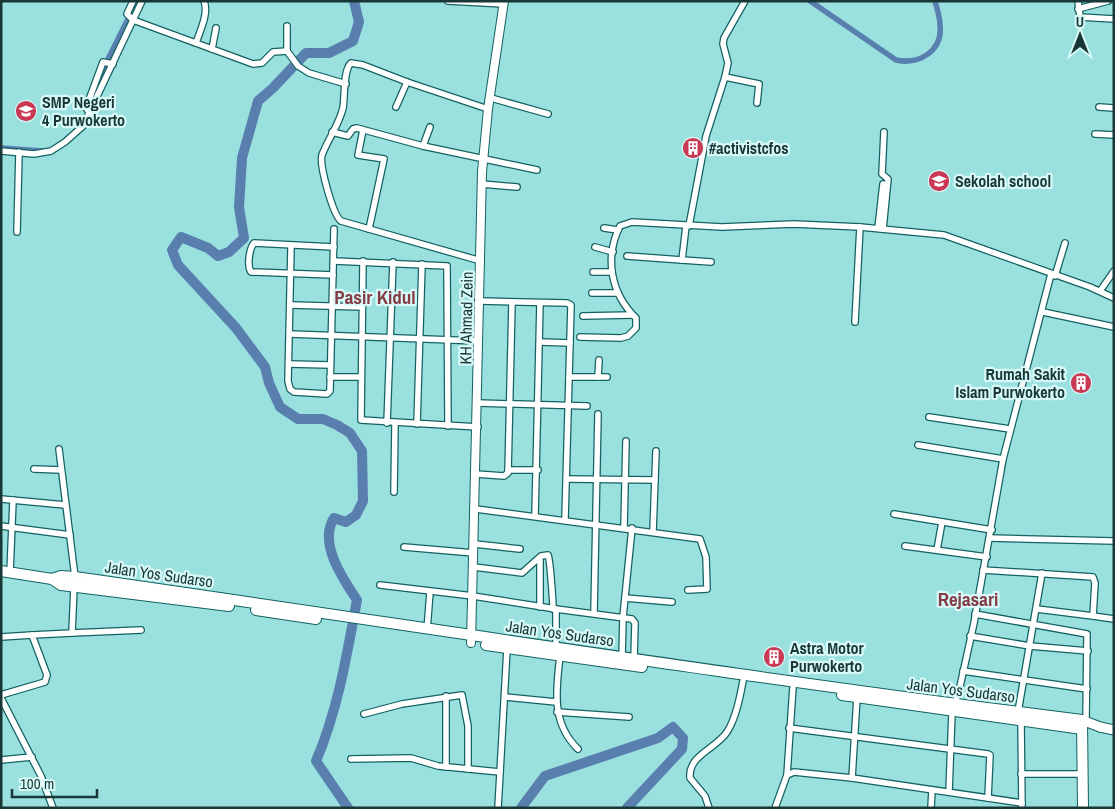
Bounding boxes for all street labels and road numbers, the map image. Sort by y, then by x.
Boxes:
street label: KH Ahmad Zein [454,272,478,364]
street label: Jalan Yos Sudarso [104,556,214,592]
street label: Jalan Yos Sudarso [505,615,615,651]
street label: Jalan Yos Sudarso [906,672,1016,708]

